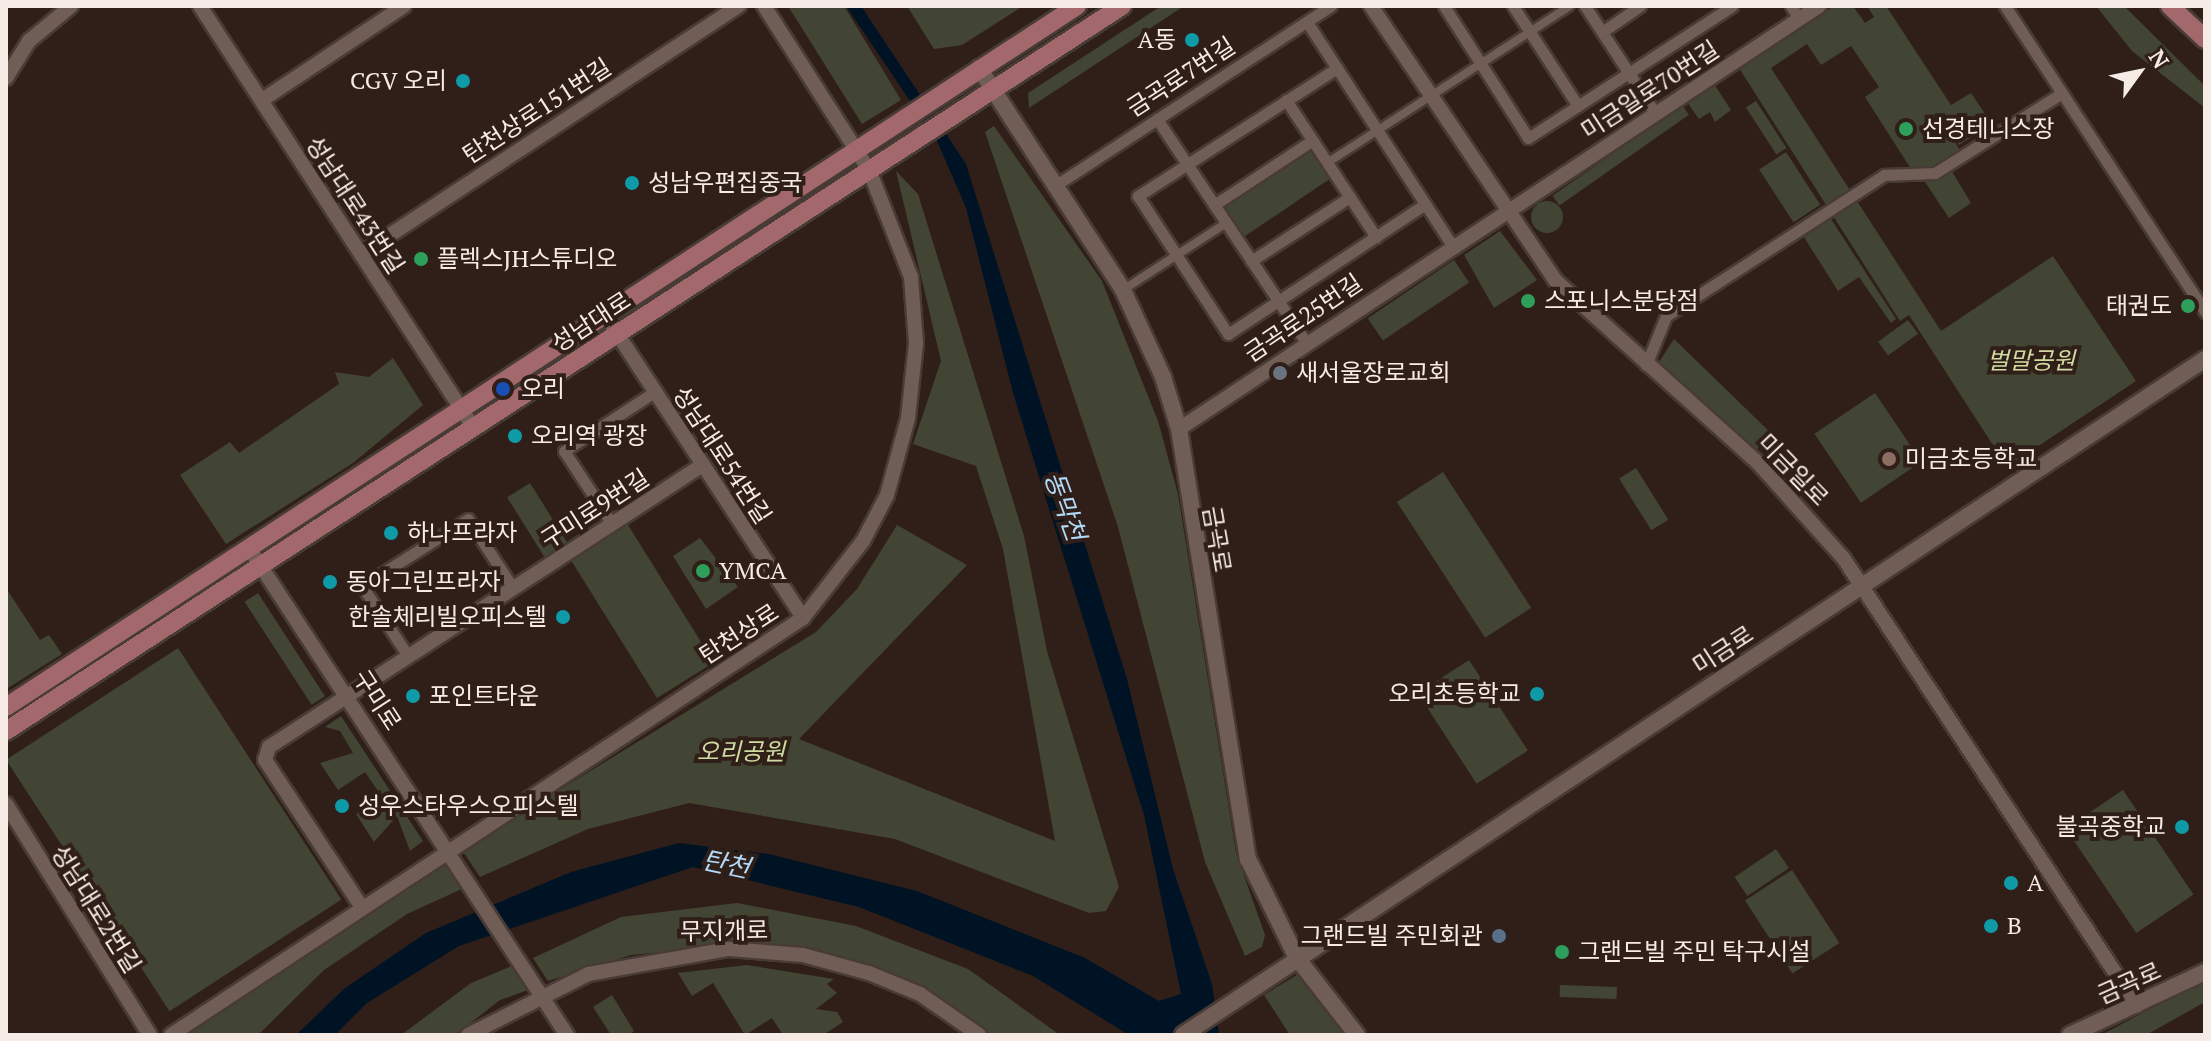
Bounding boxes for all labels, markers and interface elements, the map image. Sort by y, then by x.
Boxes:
place label: A동 [1138,26,1176,54]
street label: 금곡로7번길 [1121,31,1241,123]
marker: A동 [1183,31,1201,49]
north arrow [2099,32,2179,112]
street label: 미금일로70번길 [1576,35,1724,145]
text: N [2143,44,2176,74]
street label: 탄천상로151번길 [458,52,616,170]
place label: CGV 오리 [349,67,447,95]
marker: CGV 오리 [454,72,472,90]
place label: 선경테니스장 [1922,115,2054,143]
marker: 선경테니스장 [1897,120,1915,138]
street label: 성남대로43번길 [300,131,410,279]
place label: 성남우편집중국 [648,169,803,197]
marker: 성남우편집중국 [623,174,641,192]
place label: 플렉스JH스튜디오 [437,245,617,273]
marker: 플렉스JH스튜디오 [412,250,430,268]
street label: 금곡로25번길 [1239,268,1367,368]
street label: 성남대로 [546,286,636,358]
place label: 스포니스분당점 [1544,287,1699,315]
marker: 스포니스분당점 [1519,292,1537,310]
place label: 태권도 [2106,292,2172,320]
marker: 태권도 [2179,297,2197,315]
park label: 벌말공원 [1987,347,2075,375]
place label: 새서울장로교회 [1296,359,1451,387]
marker: 새서울장로교회 [1271,364,1289,382]
place label: 오리 [521,375,565,403]
marker: 오리 [492,378,514,400]
street label: 성남대로54번길 [667,381,777,529]
place label: 오리역 광장 [531,422,647,450]
marker: 오리역 광장 [506,427,524,445]
street label: 미금일로 [1752,428,1834,512]
place label: 미금초등학교 [1905,445,2037,473]
marker: 미금초등학교 [1880,450,1898,468]
street label: 구미로9번길 [535,463,655,555]
water label: 동막천 [1038,467,1092,545]
street label: 금곡로 [1197,504,1237,574]
place label: 하나프라자 [407,519,517,547]
marker: 하나프라자 [382,524,400,542]
place label: YMCA [719,557,787,585]
marker: YMCA [694,562,712,580]
place label: 동아그린프라자 [346,568,501,596]
marker: 동아그린프라자 [321,573,339,591]
street label: 탄천상로 [694,598,784,670]
place label: 한솔체리빌오피스텔 [348,603,547,631]
marker: 한솔체리빌오피스텔 [554,608,572,626]
street label: 미금로 [1687,620,1759,680]
street label: 구미로 [347,664,407,736]
place label: 오리초등학교 [1389,680,1521,708]
place label: 포인트타운 [429,682,539,710]
marker: 오리초등학교 [1528,685,1546,703]
marker: 포인트타운 [404,687,422,705]
park label: 오리공원 [697,738,785,766]
place label: 성우스타우스오피스텔 [358,792,579,820]
marker: 성우스타우스오피스텔 [333,797,351,815]
place label: 불곡중학교 [2056,813,2166,841]
marker: 불곡중학교 [2173,818,2191,836]
street label: 성남대로2번길 [45,840,147,978]
water label: 탄천 [699,844,753,884]
place label: A [2027,869,2043,897]
marker: A [2002,874,2020,892]
place label: B [2007,912,2022,940]
street label: 무지개로 [680,916,768,946]
marker: B [1982,917,2000,935]
place label: 그랜드빌 주민회관 [1301,922,1483,950]
marker: 그랜드빌 주민회관 [1490,927,1508,945]
place label: 그랜드빌 주민 탁구시설 [1578,938,1810,966]
marker: 그랜드빌 주민 탁구시설 [1553,943,1571,961]
street label: 금곡로 [2093,956,2165,1010]

